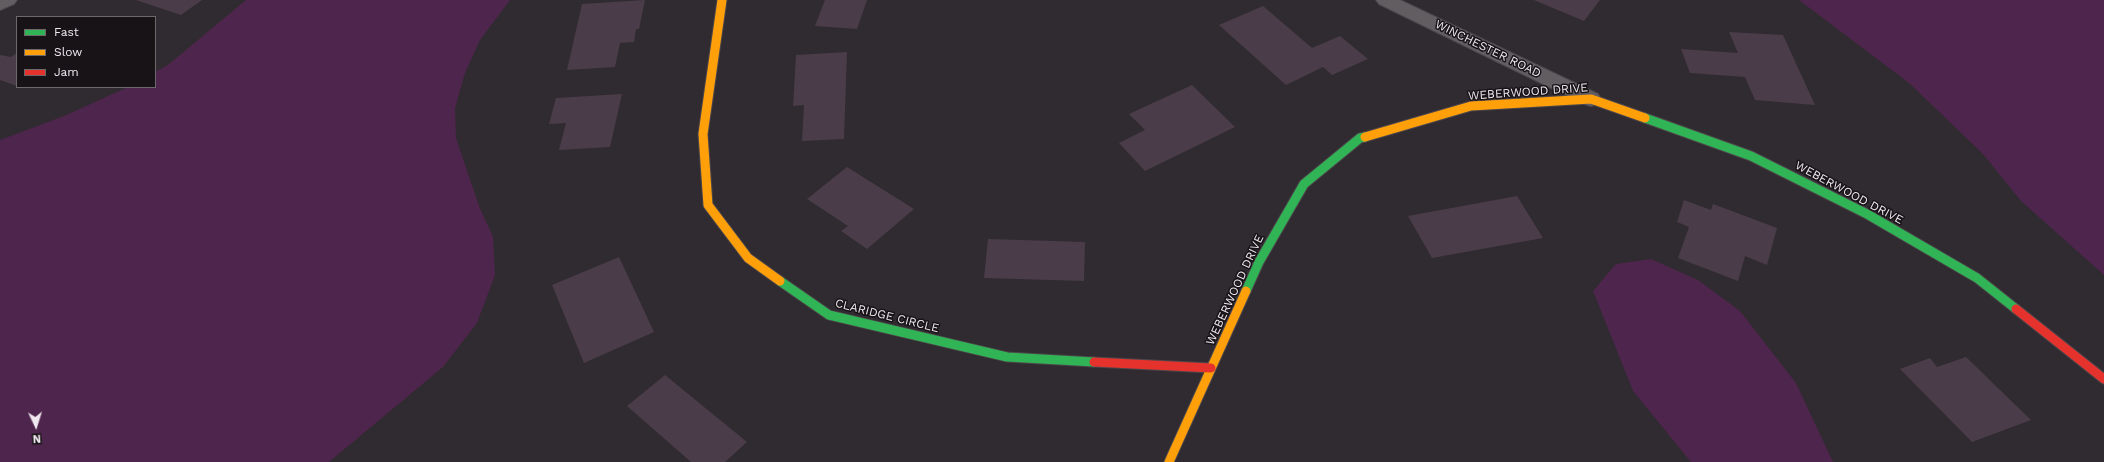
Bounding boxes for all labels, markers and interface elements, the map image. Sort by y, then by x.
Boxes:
legend [16,16,156,88]
street label: WINCHESTER ROAD [1433,17,1543,81]
text: Fast [54,25,79,39]
text: Slow [54,45,82,59]
text: Jam [54,65,79,79]
street label: WEBERWOOD DRIVE [1467,81,1589,103]
street label: WEBERWOOD DRIVE [1792,158,1906,228]
street label: WEBERWOOD DRIVE [1203,232,1267,348]
street label: CLARIDGE CIRCLE [833,296,941,336]
north arrow [16,406,56,446]
text: N [32,432,41,445]

